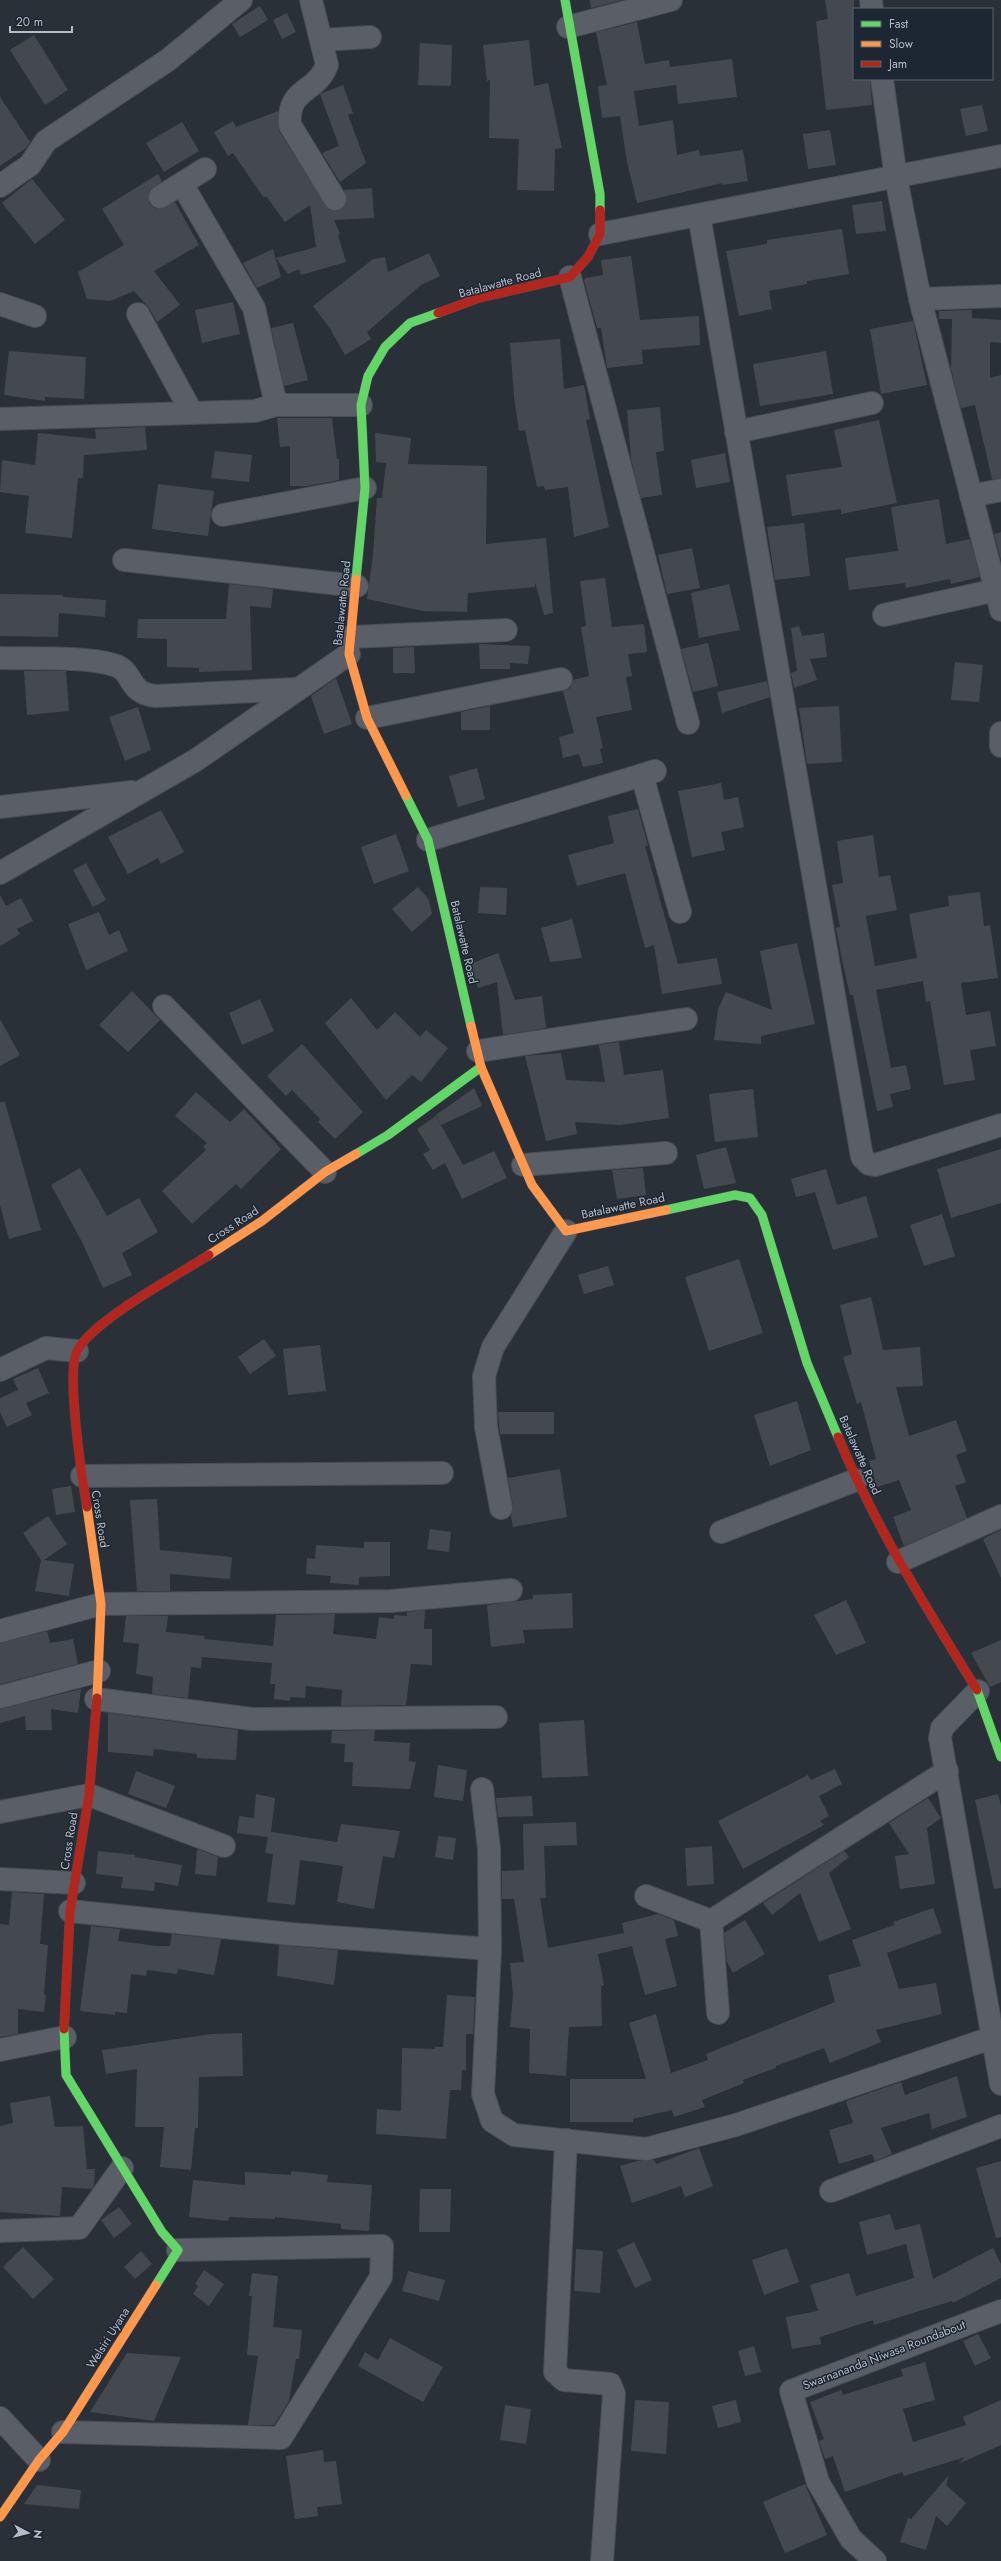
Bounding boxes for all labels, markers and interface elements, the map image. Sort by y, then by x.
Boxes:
scale bar [10,8,72,34]
legend [853,8,993,80]
text: 20 m [16,13,43,31]
text: Fast [889,15,908,33]
text: Slow [889,35,914,53]
text: Jam [887,55,907,73]
street label: Batalawatte Road [457,263,543,303]
street label: Batalawatte Road [329,560,355,646]
street label: Batalawatte Road [446,899,482,985]
street label: Batalawatte Road [580,1188,666,1224]
street label: Cross Road [204,1202,262,1248]
street label: Batalawatte Road [835,1413,885,1497]
street label: Cross Road [87,1489,113,1549]
street label: Cross Road [56,1811,82,1871]
street label: Welsiri Uyana [82,2304,134,2372]
street label: Swarnananda Niwasa Roundabout [800,2316,968,2394]
north arrow [8,2513,48,2553]
text: N [29,2529,46,2540]

